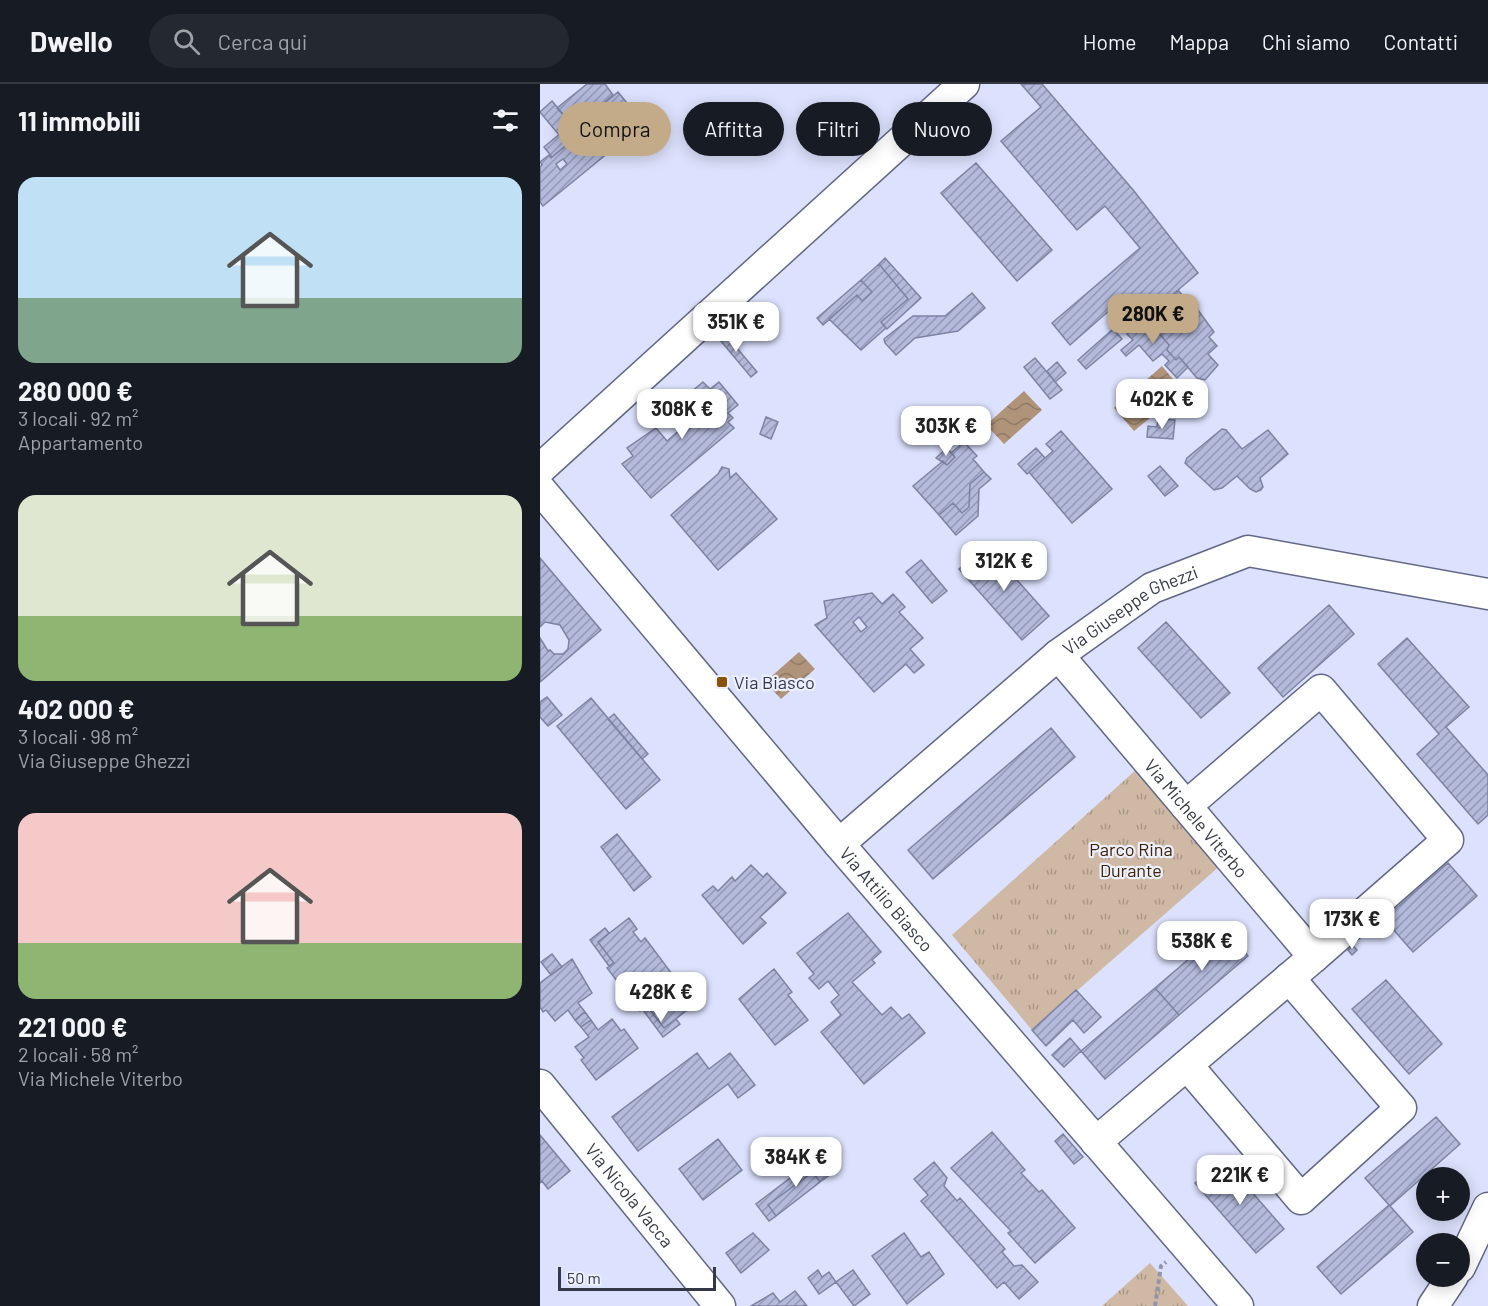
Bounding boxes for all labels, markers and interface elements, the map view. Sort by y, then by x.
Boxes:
search box [149,14,569,68]
text: Dwello [30,24,113,58]
icon: search [170,25,203,58]
text: Cerca qui [218,28,307,54]
text: Home [1083,29,1136,54]
text: Mappa [1169,29,1229,54]
text: Chi siamo [1262,29,1351,54]
text: Contatti [1384,29,1458,54]
chip: Compra [558,102,671,156]
chip: Affitta [683,102,784,156]
chip: Filtri [796,102,880,156]
chip: Nuovo [892,102,992,156]
icon: filters [489,104,522,137]
text: 11 immobili [18,105,141,136]
icon: home [216,216,324,324]
pin: 280K € [1104,294,1202,345]
text: 280K € [1122,301,1184,325]
pin: 351K € [687,302,785,353]
text: 351K € [707,309,765,333]
text: 280 000 € [18,375,133,406]
pin: 402K € [1113,379,1211,430]
text: 402K € [1130,386,1194,410]
pin: 308K € [633,389,731,440]
text: 308K € [651,396,713,420]
text: 3 locali · 92 m² [18,406,139,430]
pin: 303K € [897,406,995,457]
text: 303K € [915,413,977,437]
text: Appartamento [18,430,143,454]
icon: home [216,534,324,642]
pin: 312K € [955,541,1053,592]
text: 312K € [975,548,1033,572]
street label: Via Giuseppe Ghezzi [1058,560,1201,659]
place label: Via Biasco [734,671,815,693]
marker: Via Biasco [715,675,729,689]
text: 402 000 € [18,693,134,724]
text: 3 locali · 98 m² [18,724,138,748]
text: Via Giuseppe Ghezzi [18,748,191,772]
street label: Via Michele Viterbo [1140,754,1253,882]
park label: Parco Rina Durante [1089,838,1173,881]
street label: Via Attilio Biasco [835,842,938,956]
icon: home [216,852,324,960]
pin: 173K € [1303,899,1401,950]
text: 173K € [1324,906,1381,930]
pin: 538K € [1153,921,1251,972]
text: 538K € [1171,928,1233,952]
pin: 428K € [612,972,710,1023]
text: 428K € [629,979,693,1003]
text: 221 000 € [18,1011,128,1042]
text: 2 locali · 58 m² [18,1042,139,1066]
text: Via Michele Viterbo [18,1066,183,1090]
pin: 384K € [747,1137,845,1188]
street label: Via Nicola Vacca [581,1139,679,1252]
text: 384K € [765,1144,827,1168]
pin: 221K € [1191,1155,1289,1206]
text: 221K € [1211,1162,1269,1186]
map controls [1416,1167,1470,1287]
button: + [1416,1167,1470,1221]
button: − [1416,1233,1470,1287]
scale bar [558,1264,716,1292]
text: 50 m [567,1268,601,1287]

